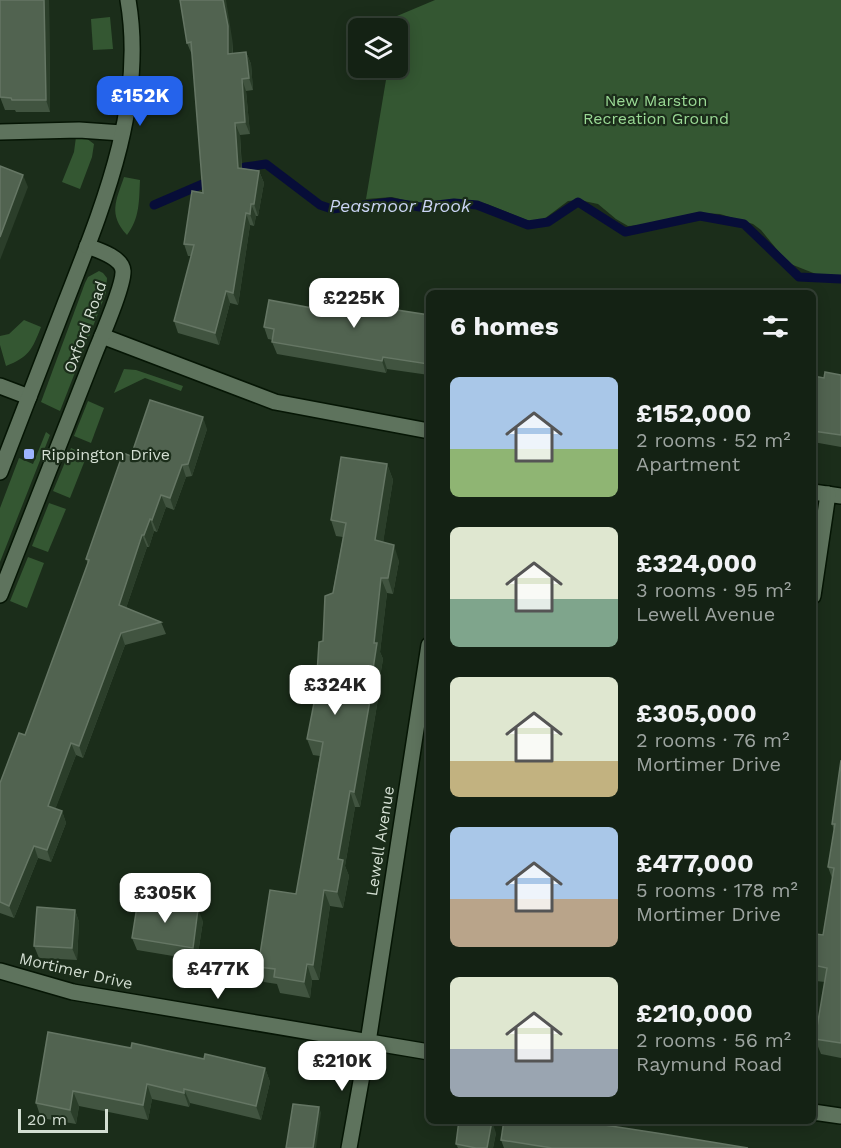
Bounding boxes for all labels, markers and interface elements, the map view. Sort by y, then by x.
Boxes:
map controls [348,18,408,78]
button: layers [348,18,408,78]
pin: £152K [98,76,182,127]
text: £152K [111,83,169,107]
park label: New Marston Recreation Ground [583,91,729,128]
water label: Peasmoor Brook [329,195,472,216]
street label: Oxford Road [60,278,110,376]
pin: £225K [312,278,396,329]
text: £225K [323,285,385,309]
icon: filters [759,310,792,343]
text: 6 homes [450,311,559,341]
text: £152,000 [636,398,752,428]
icon: home [498,401,570,473]
text: 2 rooms · 52 m² [636,428,791,452]
place label: Rippington Drive [41,445,170,464]
marker: Rippington Drive [22,447,36,461]
text: Apartment [636,452,740,476]
text: £324,000 [636,548,757,578]
icon: home [498,551,570,623]
text: 3 rooms · 95 m² [636,578,791,602]
text: Lewell Avenue [636,602,775,626]
pin: £324K [293,665,377,716]
text: £324K [304,672,366,696]
text: £305,000 [636,698,757,728]
icon: home [498,701,570,773]
text: 2 rooms · 76 m² [636,728,789,752]
text: Mortimer Drive [636,752,781,776]
street label: Lewell Avenue [362,785,398,897]
text: £477,000 [636,848,754,878]
icon: home [498,851,570,923]
pin: £305K [123,873,207,924]
text: 5 rooms · 178 m² [636,878,798,902]
text: £305K [134,880,196,904]
text: Mortimer Drive [636,902,781,926]
street label: Mortimer Drive [17,949,135,993]
pin: £477K [176,949,260,1000]
text: £477K [187,956,249,980]
text: £210,000 [636,998,753,1028]
icon: home [498,1001,570,1073]
text: 2 rooms · 56 m² [636,1028,791,1052]
pin: £210K [300,1041,384,1092]
text: £210K [312,1048,372,1072]
text: Raymund Road [636,1052,782,1076]
scale bar [18,1106,108,1134]
text: 20 m [27,1110,67,1129]

